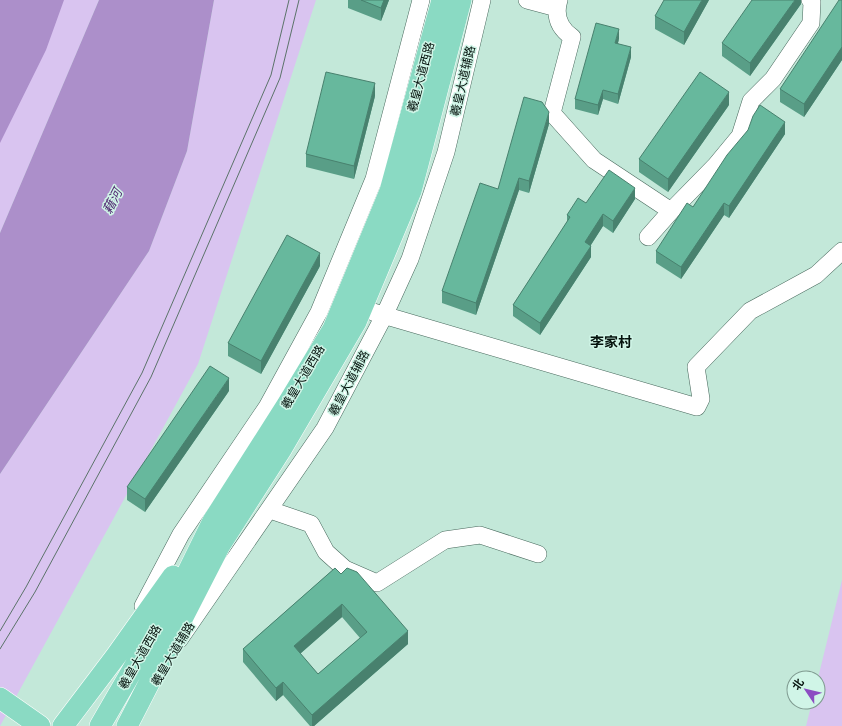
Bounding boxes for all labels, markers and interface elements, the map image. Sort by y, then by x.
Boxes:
street label: 羲皇大道西路 [405,40,437,114]
street label: 羲皇大道辅路 [448,44,478,118]
water label: 藉河 [100,184,126,216]
district label: 李家村 [590,334,632,350]
street label: 羲皇大道西路 [278,343,328,411]
street label: 羲皇大道辅路 [326,348,372,418]
street label: 羲皇大道辅路 [148,620,198,688]
street label: 羲皇大道西路 [116,622,164,692]
north arrow [786,670,826,710]
text: 北 [790,676,806,692]

